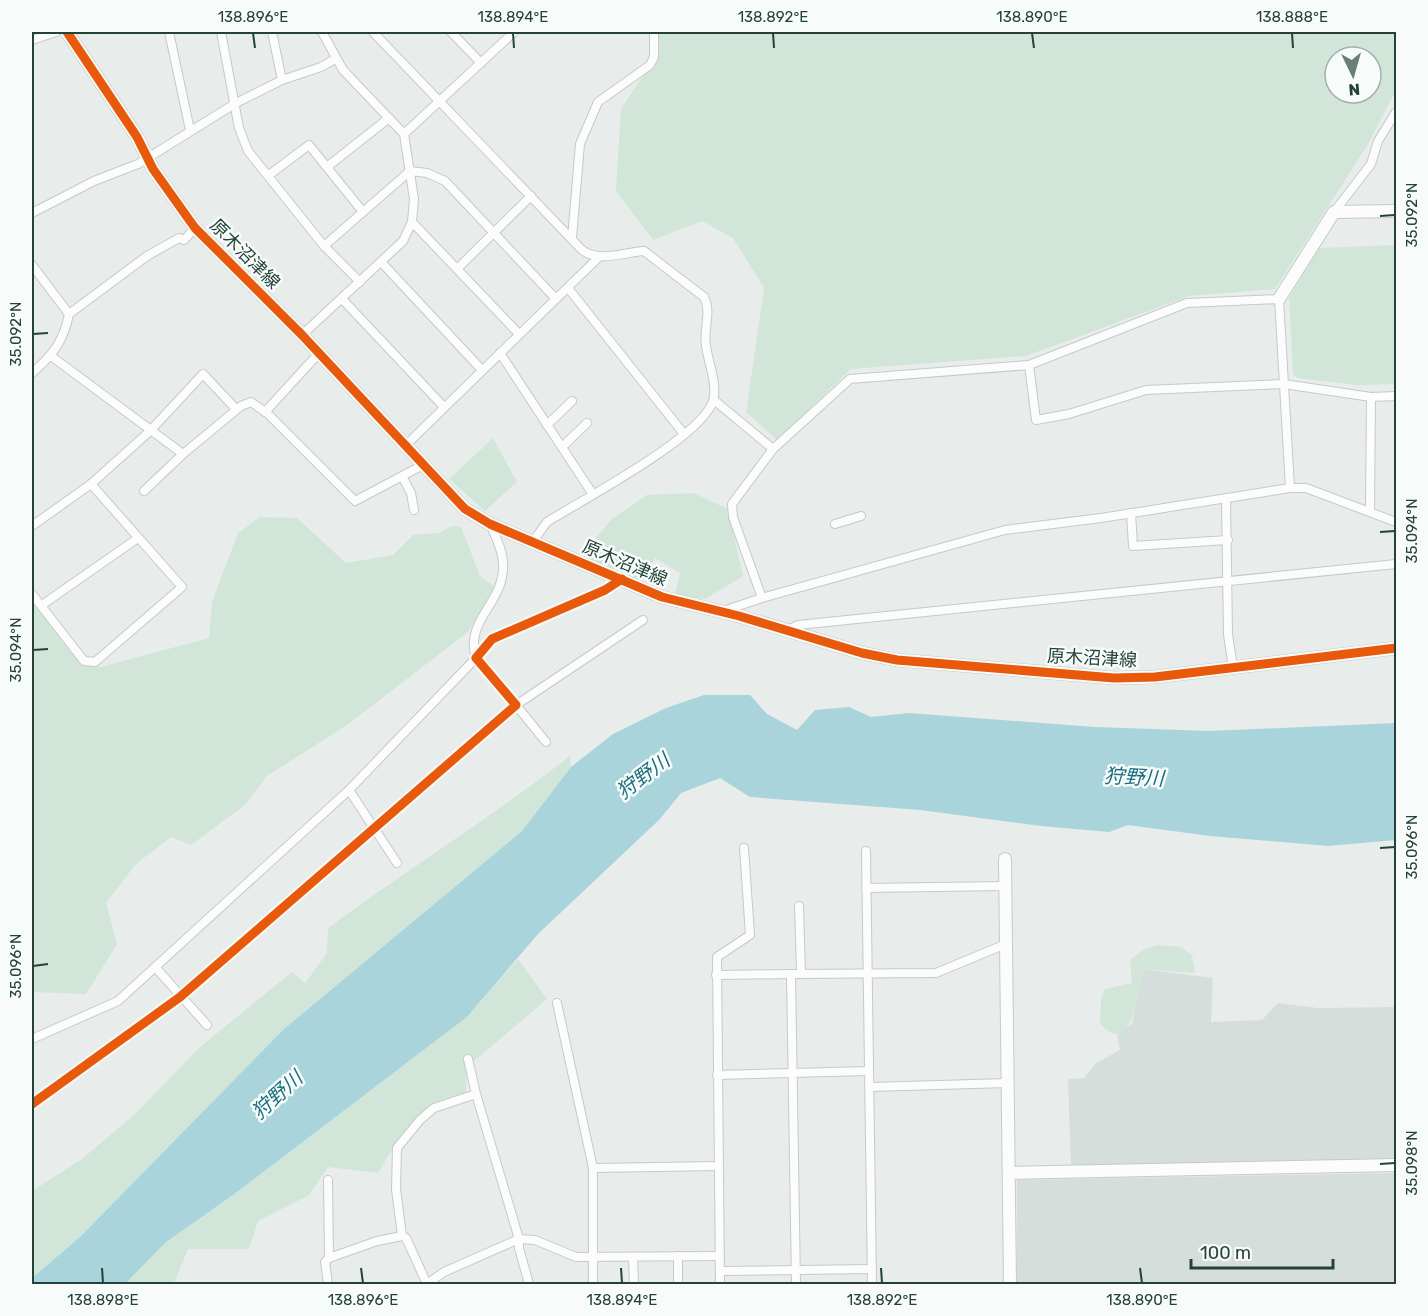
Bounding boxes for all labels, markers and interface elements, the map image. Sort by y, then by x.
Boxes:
text: 138.896°E [218,8,288,26]
text: 138.894°E [478,8,548,26]
text: 138.892°E [738,8,808,26]
text: 138.890°E [996,8,1068,26]
text: 138.888°E [1256,8,1328,26]
north arrow [1323,45,1383,105]
text: N [1348,79,1361,99]
text: 35.092°N [1403,183,1421,247]
street label: 原木沼津線 [205,214,285,294]
text: 35.092°N [7,302,25,366]
text: 35.094°N [1403,498,1421,564]
street label: 原木沼津線 [579,535,671,591]
text: 35.094°N [7,617,25,683]
street label: 原木沼津線 [1046,645,1138,671]
water label: 狩野川 [612,747,676,804]
water label: 狩野川 [1103,763,1167,791]
text: 35.096°N [1403,815,1421,879]
text: 35.096°N [7,934,25,998]
water label: 狩野川 [247,1065,309,1124]
text: 35.098°N [1403,1130,1421,1196]
scale bar [1191,1232,1334,1270]
text: 100 m [1200,1242,1251,1264]
text: 138.898°E [67,1291,139,1309]
text: 138.896°E [328,1291,398,1309]
text: 138.894°E [587,1291,657,1309]
text: 138.892°E [847,1291,917,1309]
text: 138.890°E [1106,1291,1178,1309]

